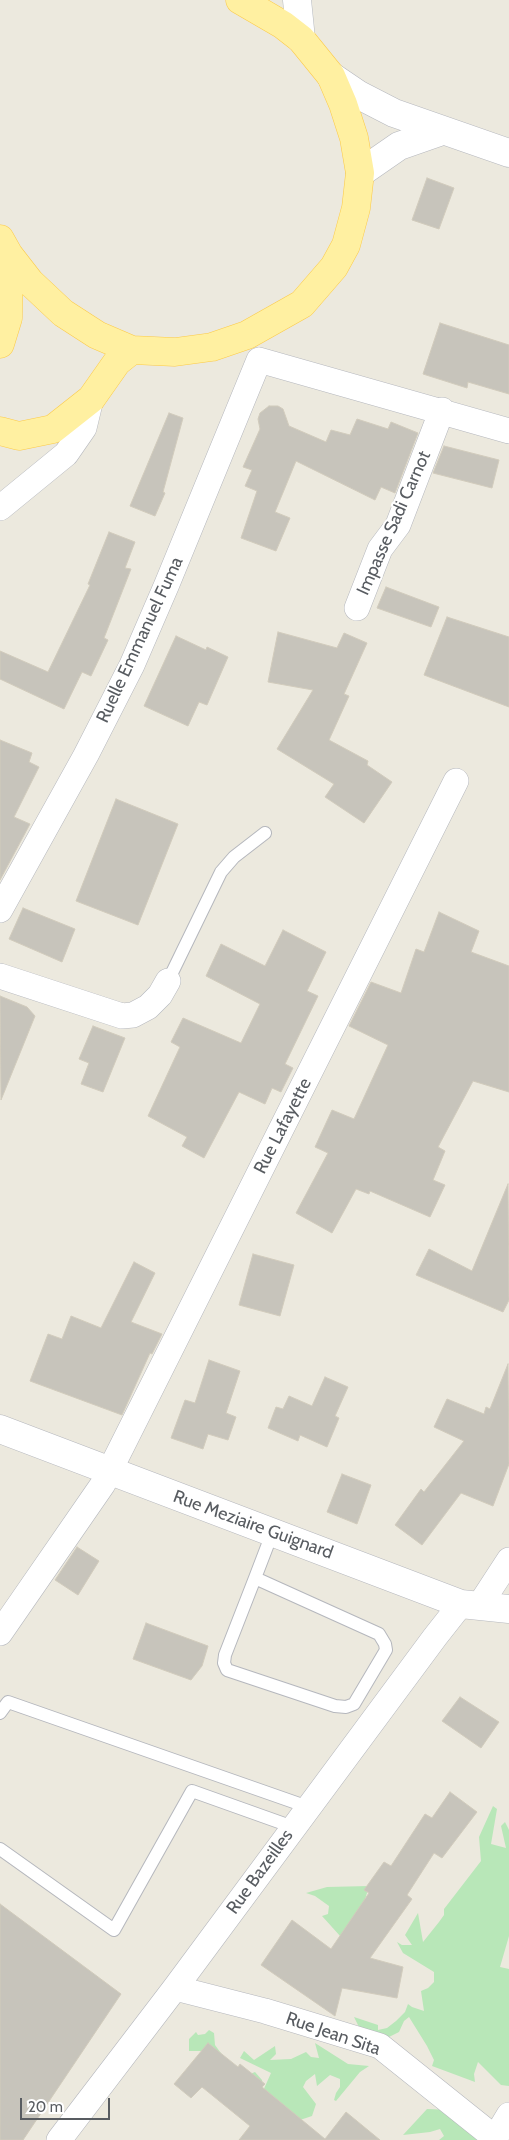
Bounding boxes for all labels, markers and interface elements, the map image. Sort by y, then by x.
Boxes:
street label: Impasse Sadi Carnot [353,448,435,598]
street label: Ruelle Emmanuel Fuma [92,554,188,726]
street label: Rue Lafayette [250,1075,316,1177]
street label: Rue Meziaire Guignard [170,1486,336,1564]
street label: Rue Bazeilles [222,1826,298,1918]
street label: Rue Jean Sita [283,2008,383,2060]
scale bar [22,2088,112,2120]
text: 20 m [28,2098,63,2116]

